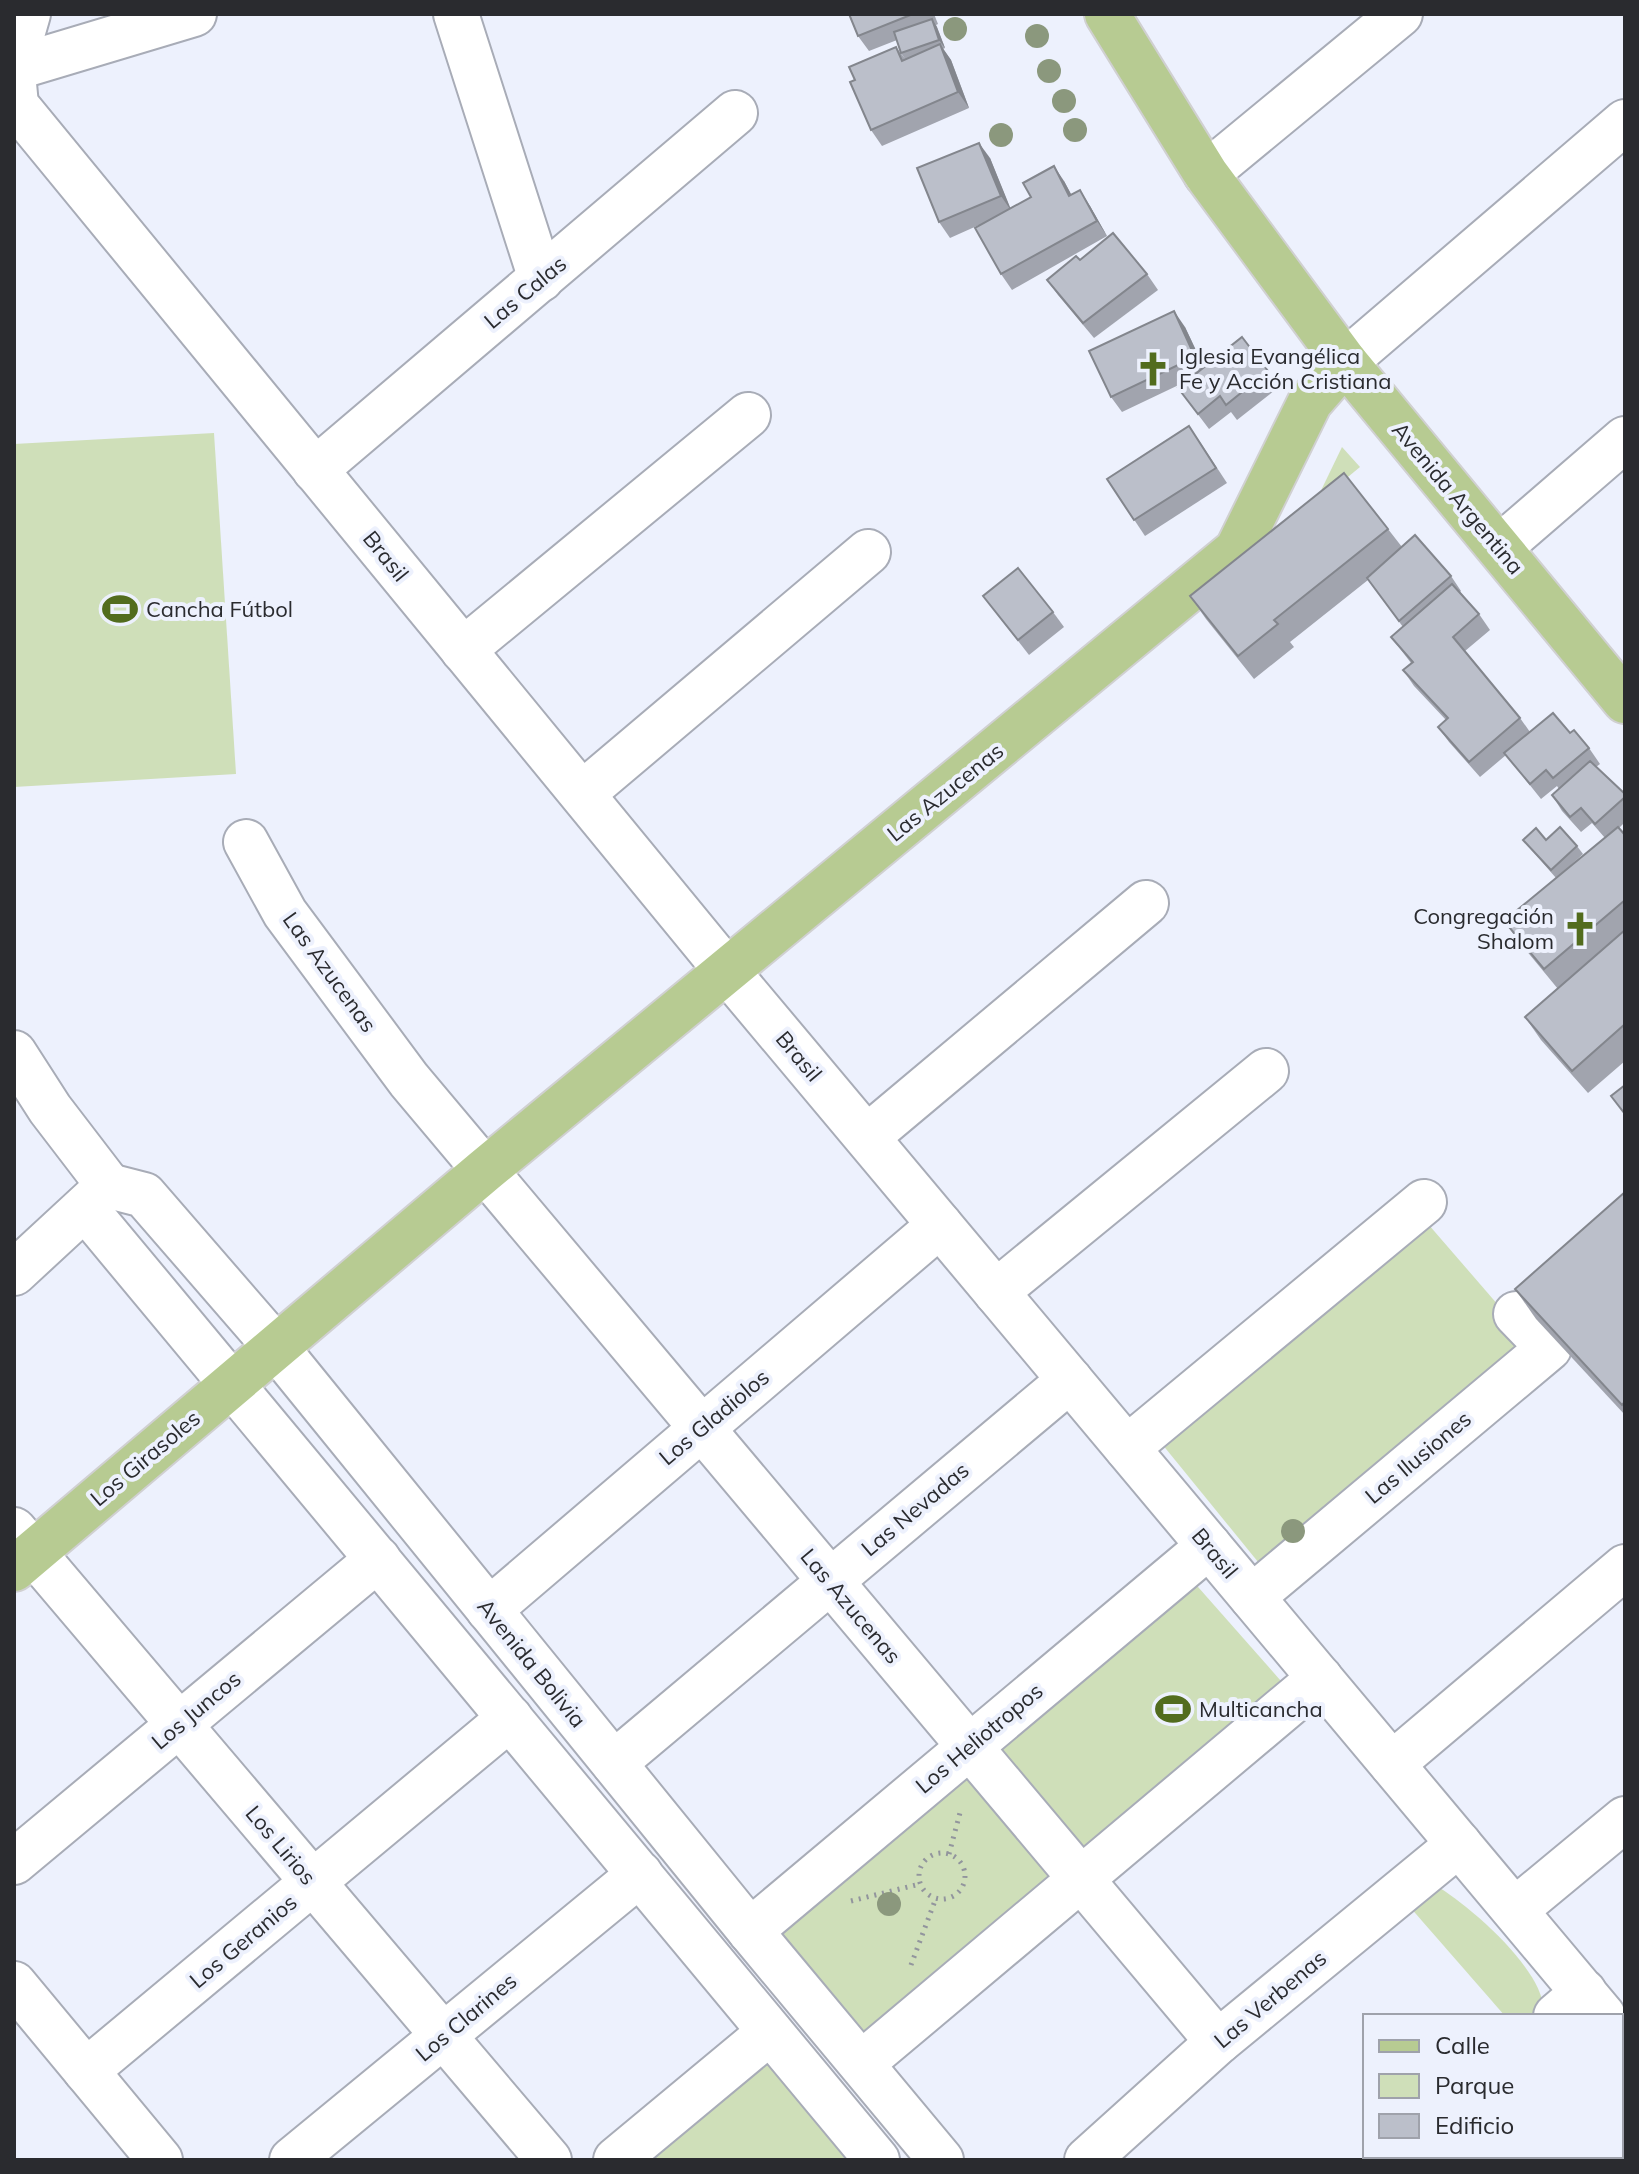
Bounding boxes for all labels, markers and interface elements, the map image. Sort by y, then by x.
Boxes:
street label: Las Calas [478,249,572,335]
place label: Iglesia Evangélica Fe y Acción Cristiana [1179,342,1391,395]
church icon: Iglesia Evangélica Fe y Acción Cristiana [1134,350,1172,388]
street label: Avenida Argentina [1386,416,1530,580]
street label: Brasil [357,525,415,587]
sports icon: Cancha Fútbol [101,590,139,628]
place label: Cancha Fútbol [146,595,293,623]
street label: Las Azucenas [881,737,1009,847]
place label: Congregación Shalom [1413,902,1554,955]
street label: Las Azucenas [277,906,383,1038]
church icon: Congregación Shalom [1561,910,1599,948]
street label: Brasil [770,1025,828,1087]
street label: Los Gladiolos [653,1363,775,1471]
street label: Los Girasoles [84,1404,206,1512]
street label: Las Ilusiones [1359,1405,1477,1509]
street label: Las Nevadas [855,1456,975,1562]
street label: Brasil [1186,1522,1244,1584]
street label: Las Azucenas [795,1543,907,1669]
street label: Avenida Bolivia [472,1593,592,1733]
street label: Los Juncos [146,1665,246,1755]
street label: Los Heliotropos [910,1677,1048,1799]
sports icon: Multicancha [1154,1690,1192,1728]
place label: Multicancha [1199,1695,1323,1723]
street label: Los Lirios [240,1800,322,1890]
street label: Los Geranios [184,1888,302,1994]
street label: Las Verbenas [1208,1944,1332,2054]
street label: Los Clarines [410,1967,522,2067]
legend [1363,2014,1623,2158]
text: Calle [1435,2030,1490,2060]
text: Parque [1435,2070,1514,2100]
text: Edificio [1435,2110,1514,2140]

